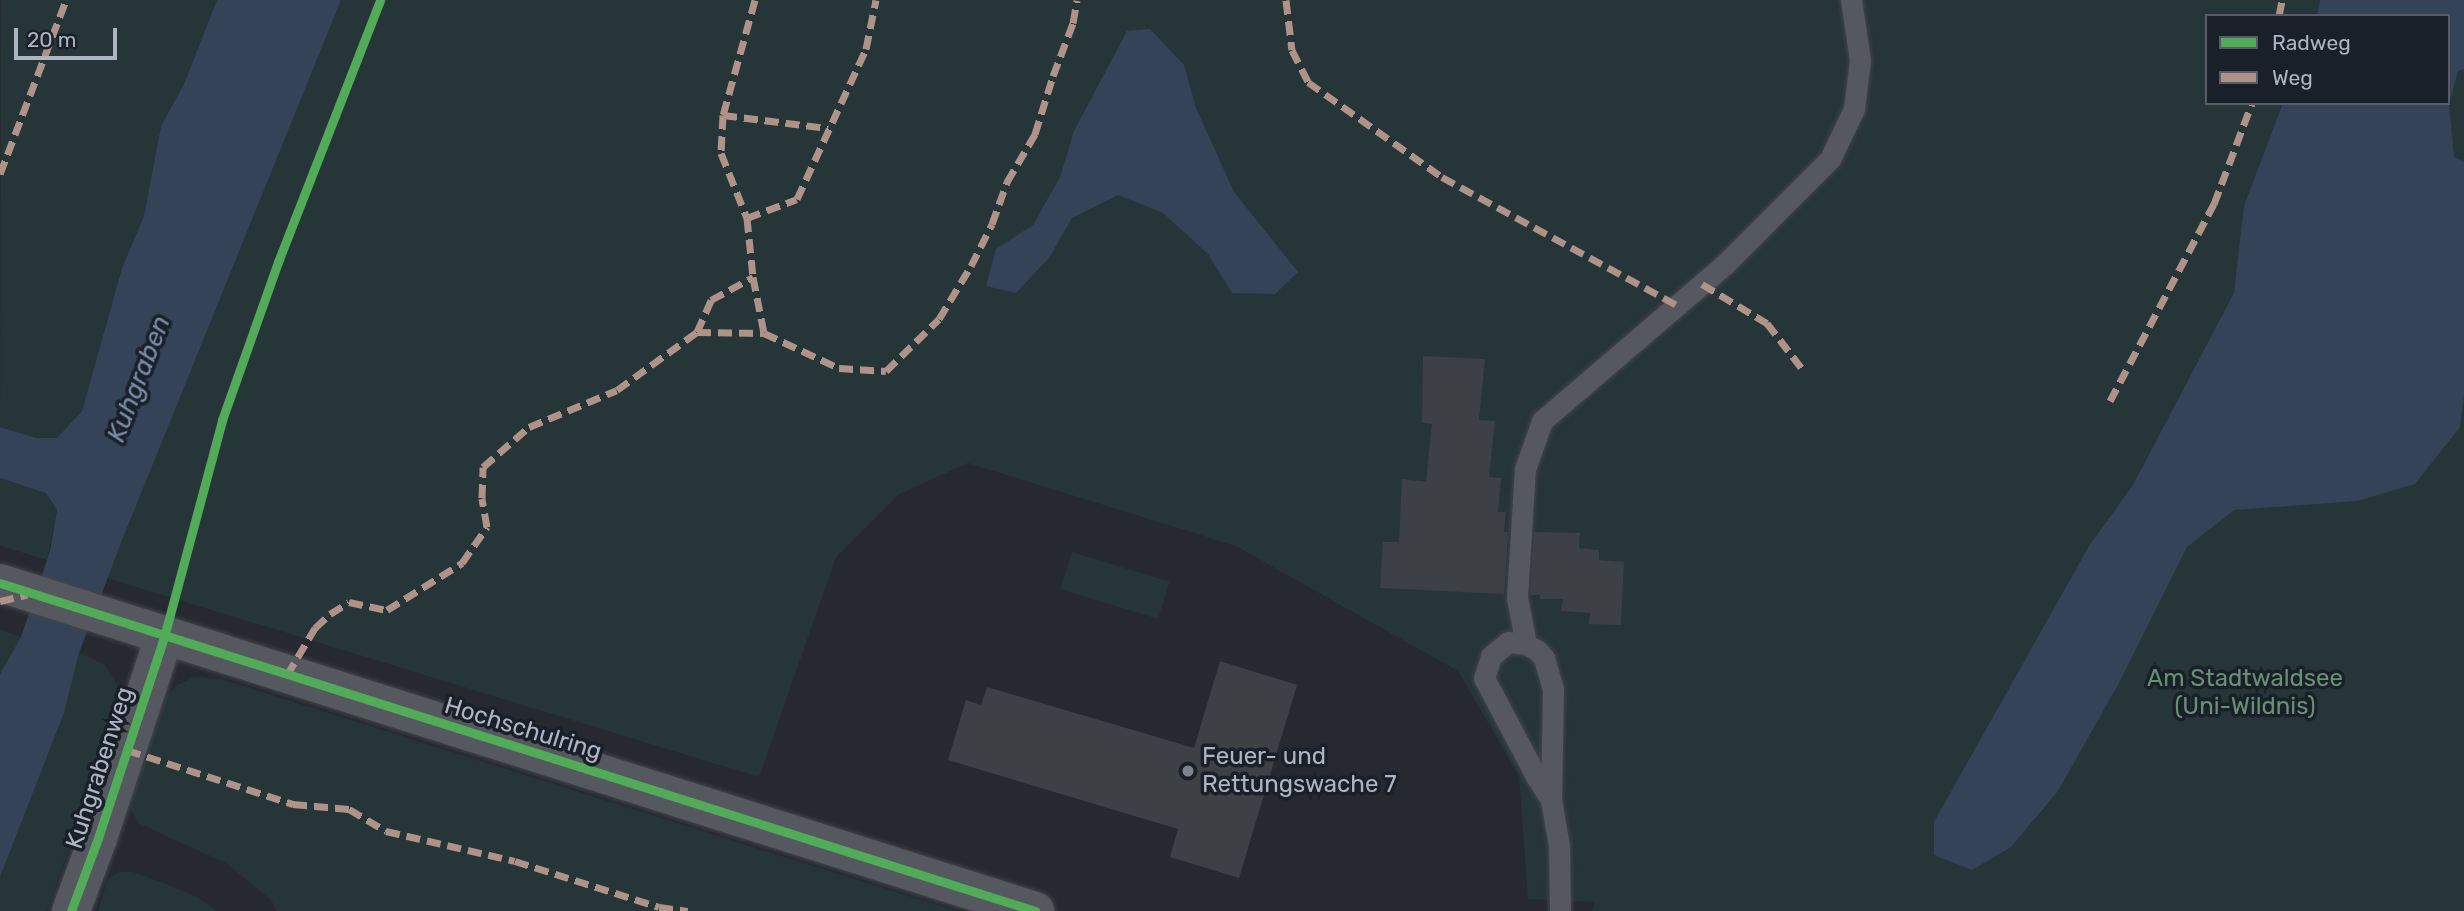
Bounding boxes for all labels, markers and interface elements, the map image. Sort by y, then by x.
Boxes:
scale bar [18,14,121,58]
legend [2205,14,2450,105]
text: 20 m [27,27,76,52]
text: Radweg [2272,30,2351,55]
text: Weg [2272,65,2313,90]
water label: Kuhgraben [101,312,177,446]
park label: Am Stadtwaldsee (Uni-Wildnis) [2147,665,2343,721]
street label: Kuhgrabenweg [60,684,140,852]
street label: Hochschulring [441,691,605,767]
place label: Feuer- und Rettungswache 7 [1202,743,1397,799]
marker: Feuer- und Rettungswache 7 [1180,763,1196,779]

